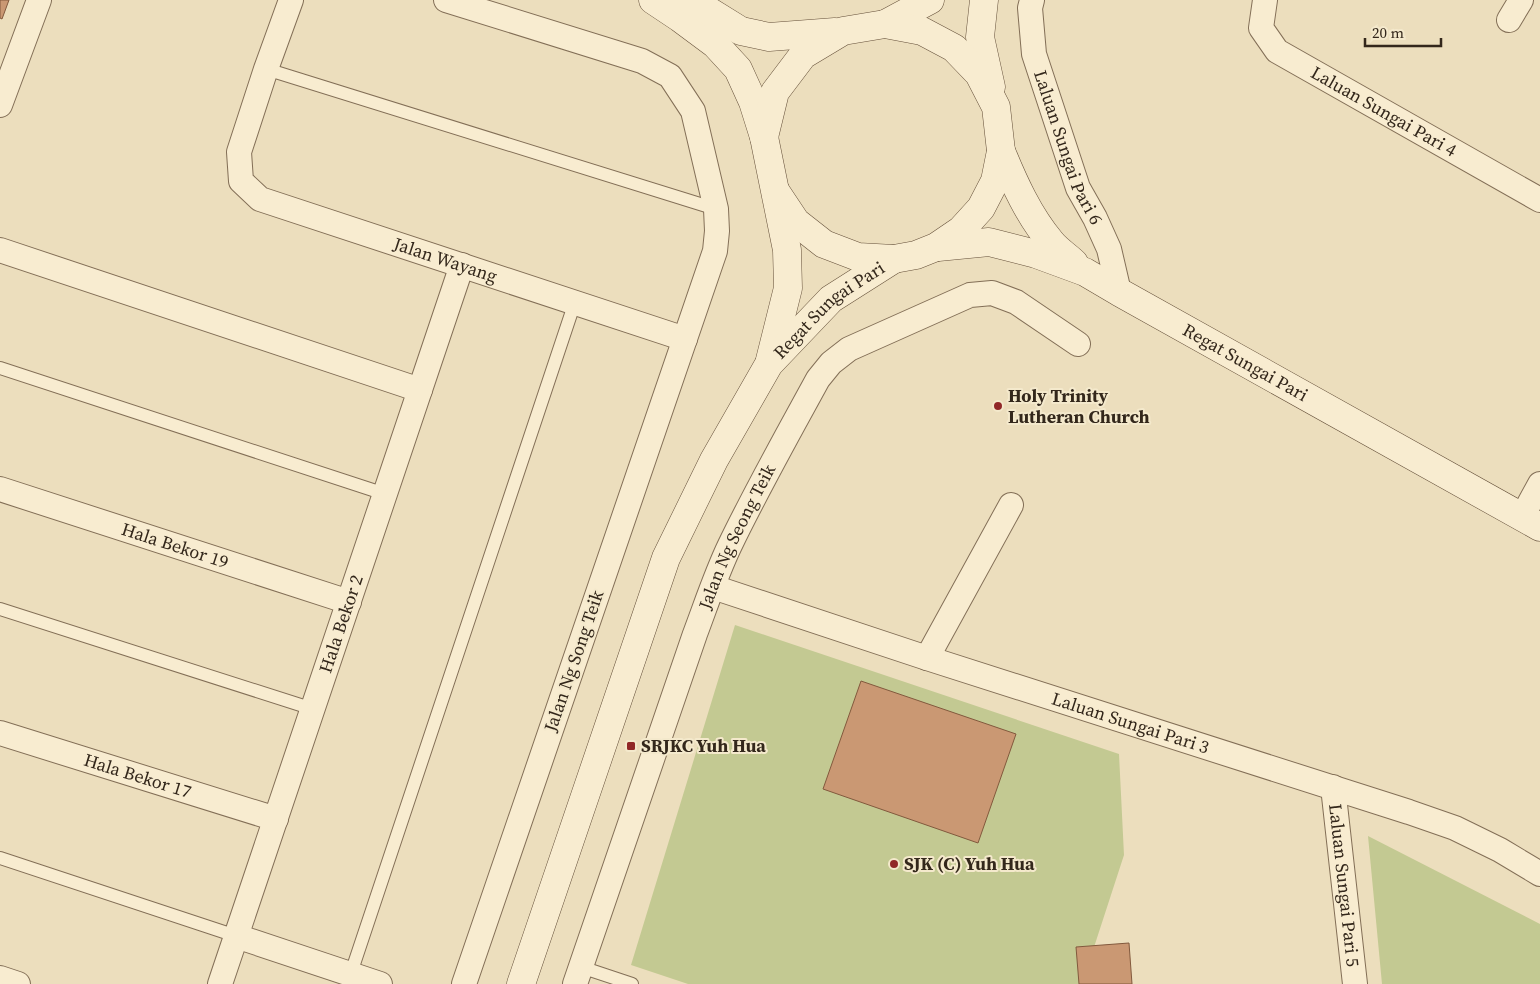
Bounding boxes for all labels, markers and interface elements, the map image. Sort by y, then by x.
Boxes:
scale bar [1365,15,1441,47]
text: 20 m [1372,22,1404,43]
street label: Laluan Sungai Pari 4 [1307,60,1461,162]
street label: Laluan Sungai Pari 6 [1028,67,1109,228]
street label: Jalan Wayang [389,231,500,288]
street label: Regat Sungai Pari [767,255,889,364]
street label: Regat Sungai Pari [1178,317,1313,407]
place label: Holy Trinity Lutheran Church [1008,383,1150,429]
marker: Holy Trinity Lutheran Church [992,400,1004,412]
street label: Jalan Ng Seong Teik [692,459,781,614]
street label: Hala Bekor 19 [119,516,232,574]
street label: Hala Bekor 2 [313,571,369,676]
street label: Jalan Ng Song Teik [537,587,610,736]
street label: Laluan Sungai Pari 3 [1049,686,1212,759]
place label: SRJKC Yuh Hua [641,733,766,758]
marker: SRJKC Yuh Hua [625,740,637,752]
street label: Hala Bekor 17 [81,747,194,804]
street label: Laluan Sungai Pari 5 [1323,803,1366,968]
place label: SJK (C) Yuh Hua [904,851,1035,876]
marker: SJK (C) Yuh Hua [888,858,900,870]

